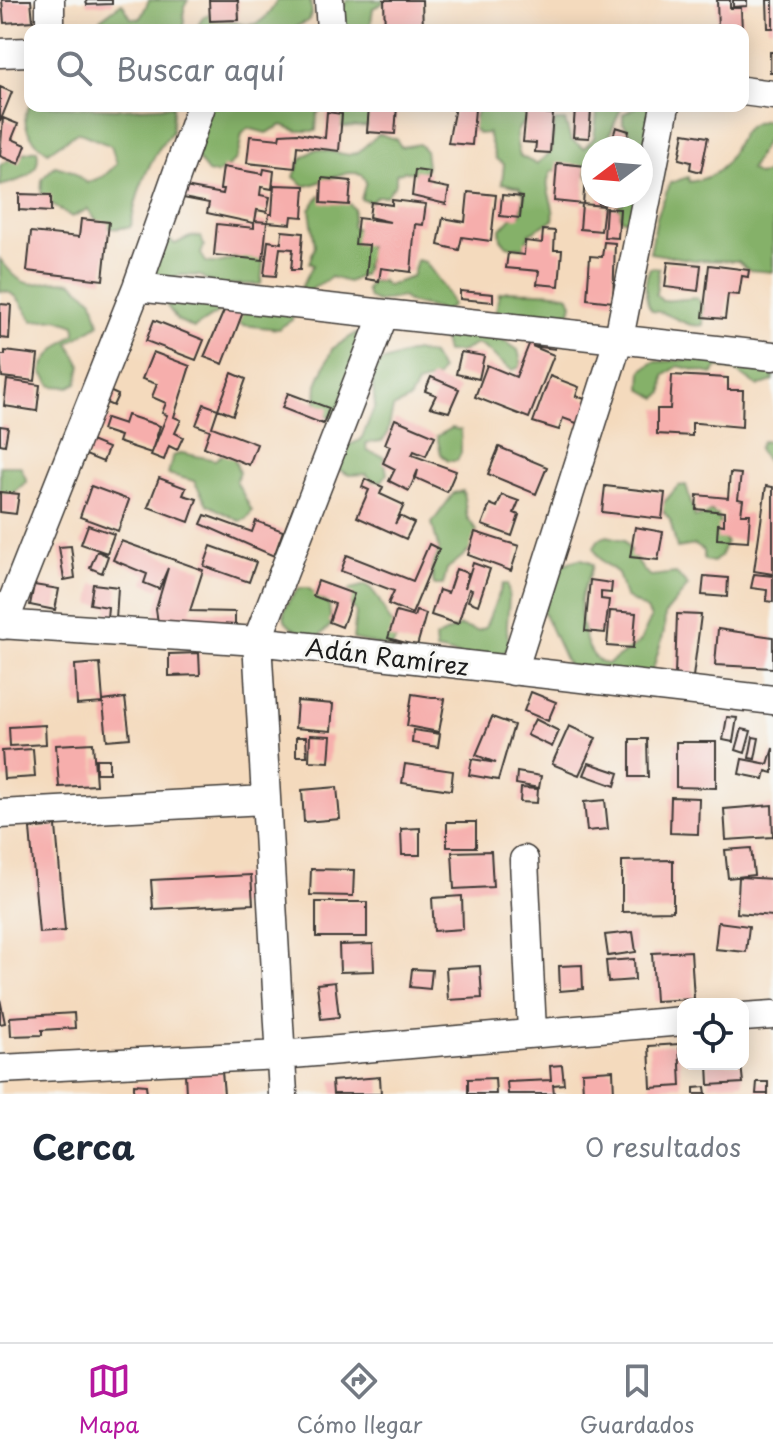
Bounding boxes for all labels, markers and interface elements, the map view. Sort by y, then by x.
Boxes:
search box [24,24,749,112]
icon: search [52,46,96,90]
text: Buscar aquí [116,46,285,91]
north arrow [581,136,653,208]
street label: Adán Ramírez [303,628,471,684]
map controls [677,998,749,1070]
button: locate [677,998,749,1070]
text: Cerca [32,1120,135,1172]
text: 0 resultados [585,1127,741,1166]
tab: Mapa [79,1359,139,1440]
tab: Cómo llegar [297,1359,422,1440]
tab: Guardados [580,1359,694,1440]

